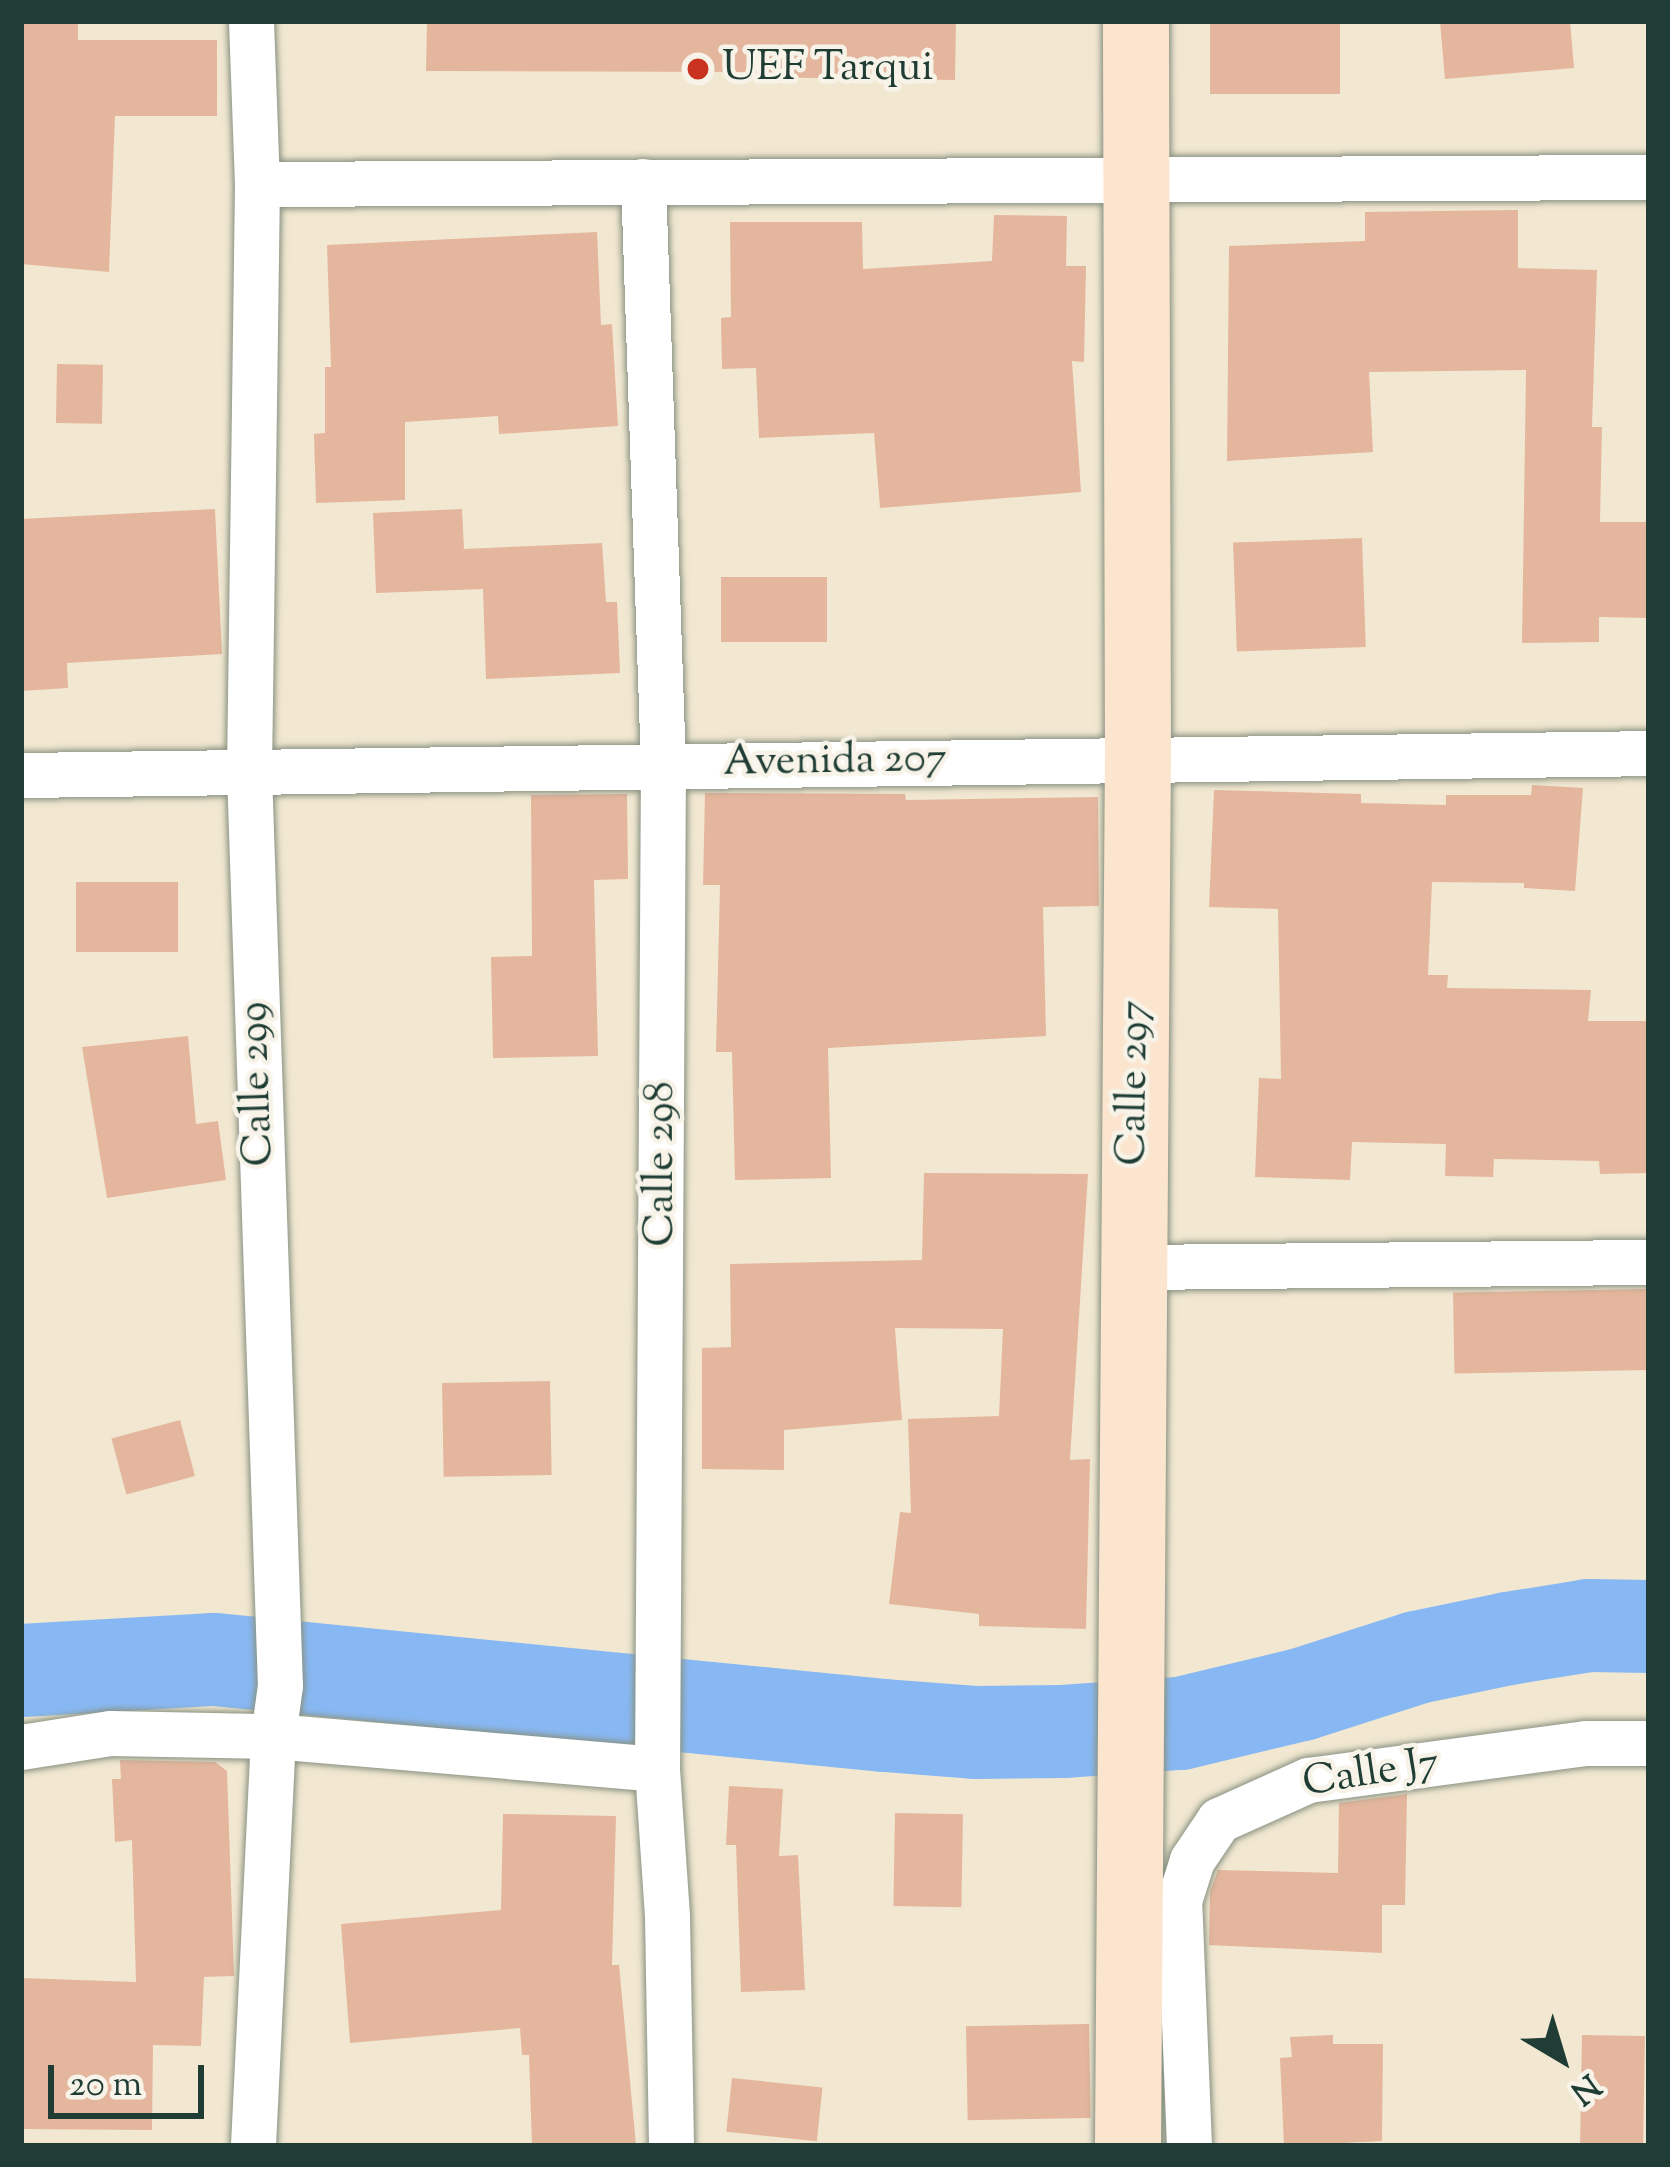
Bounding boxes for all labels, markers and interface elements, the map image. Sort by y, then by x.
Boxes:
place label: UEF Tarqui [722,44,933,94]
marker: UEF Tarqui [685,56,711,82]
street label: Avenida 207 [723,735,947,789]
street label: Calle 297 [1108,1000,1162,1166]
street label: Calle 299 [230,1001,286,1167]
street label: Calle 298 [637,1081,687,1247]
street label: Calle J7 [1299,1738,1443,1810]
north arrow [1502,1999,1622,2119]
scale bar [54,2041,210,2115]
text: 20 m [69,2060,142,2112]
text: N [1559,2060,1609,2114]

